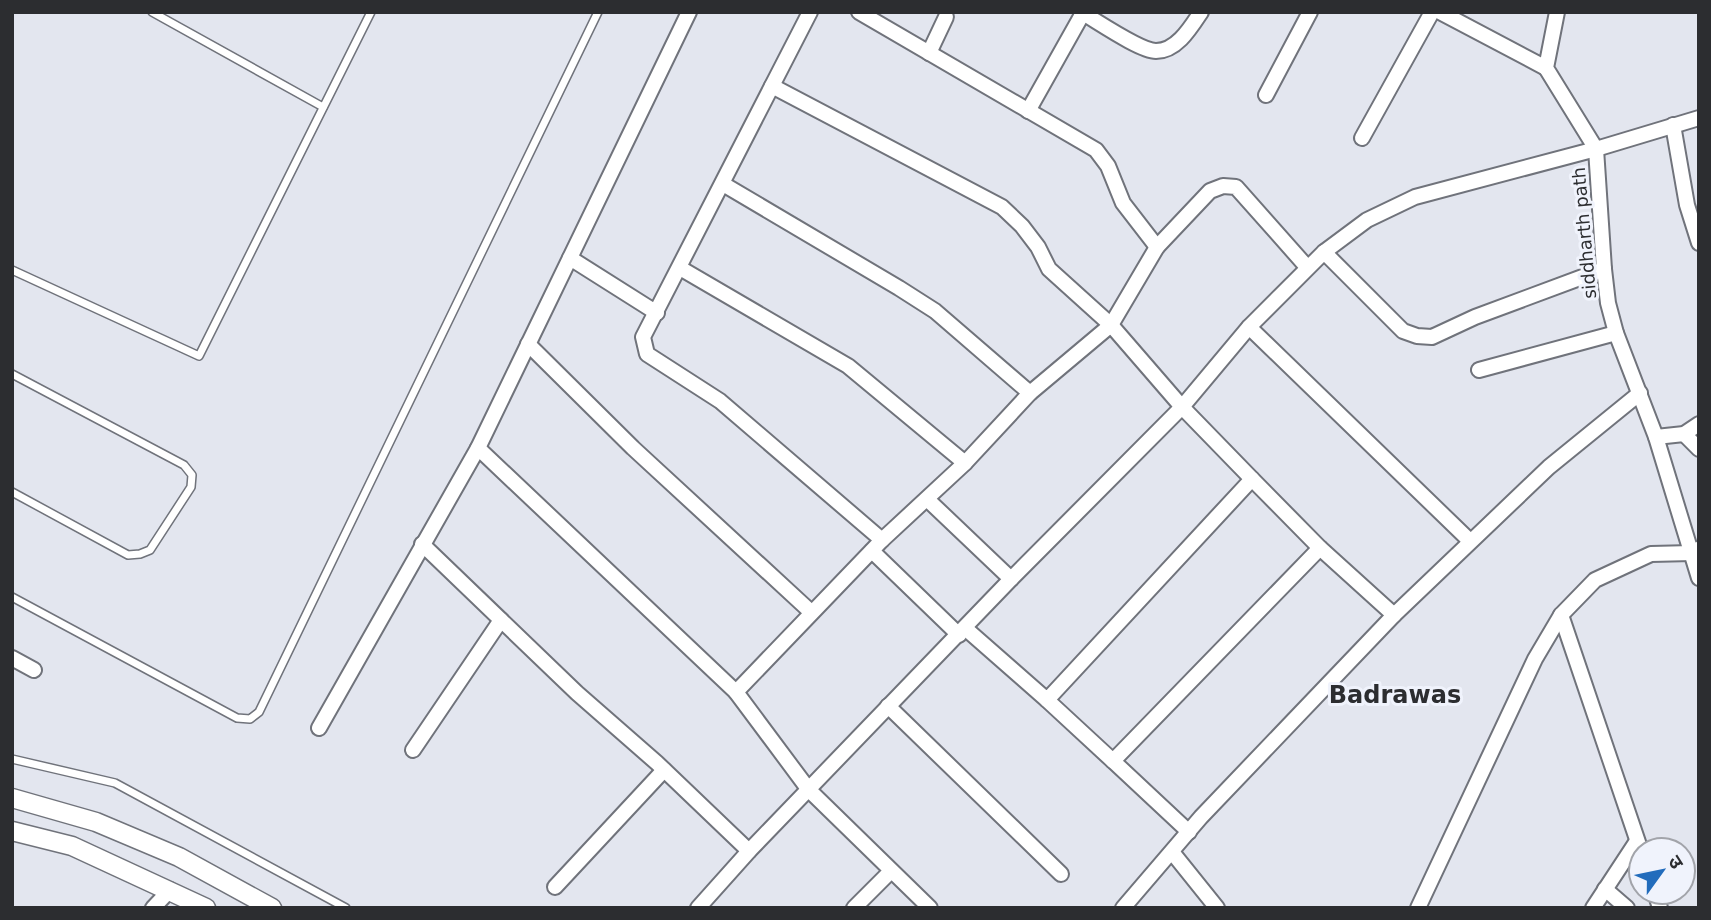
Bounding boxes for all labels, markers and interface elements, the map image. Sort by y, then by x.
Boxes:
street label: siddharth path [1568,166,1600,300]
district label: Badrawas [1329,681,1461,709]
north arrow [1627,836,1697,906]
text: उ [1664,851,1689,873]

